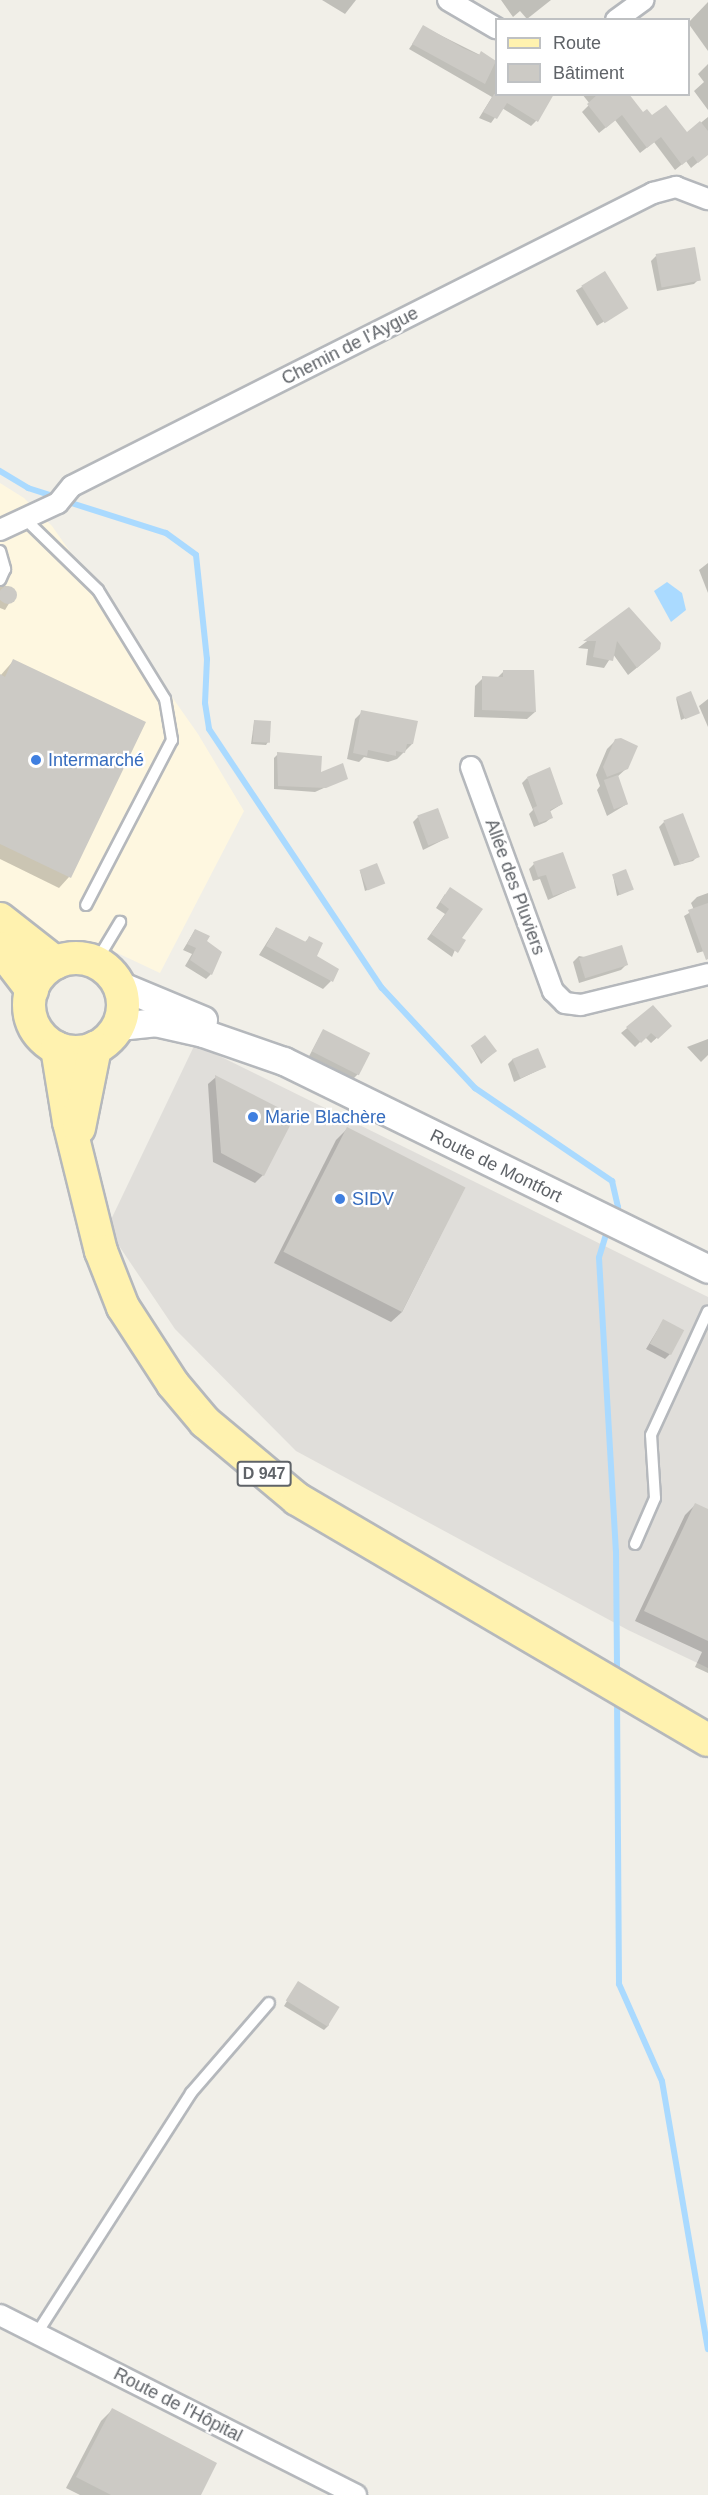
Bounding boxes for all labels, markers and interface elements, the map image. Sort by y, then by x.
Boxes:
legend [495,18,690,96]
text: Route [553,33,601,53]
text: Bâtiment [553,63,624,83]
street label: Chemin de l'Aygue [278,302,422,390]
place label: Intermarché [48,749,144,771]
marker: Intermarché [29,753,43,767]
street label: Allée des Pluviers [480,816,550,958]
place label: Marie Blachère [265,1106,386,1128]
marker: Marie Blachère [246,1110,260,1124]
street label: Route de Montfort [427,1125,565,1207]
place label: SIDV [352,1188,394,1210]
marker: SIDV [333,1192,347,1206]
road number: D 947 [236,1461,292,1487]
street label: Route de l'Hôpital [110,2363,246,2447]

